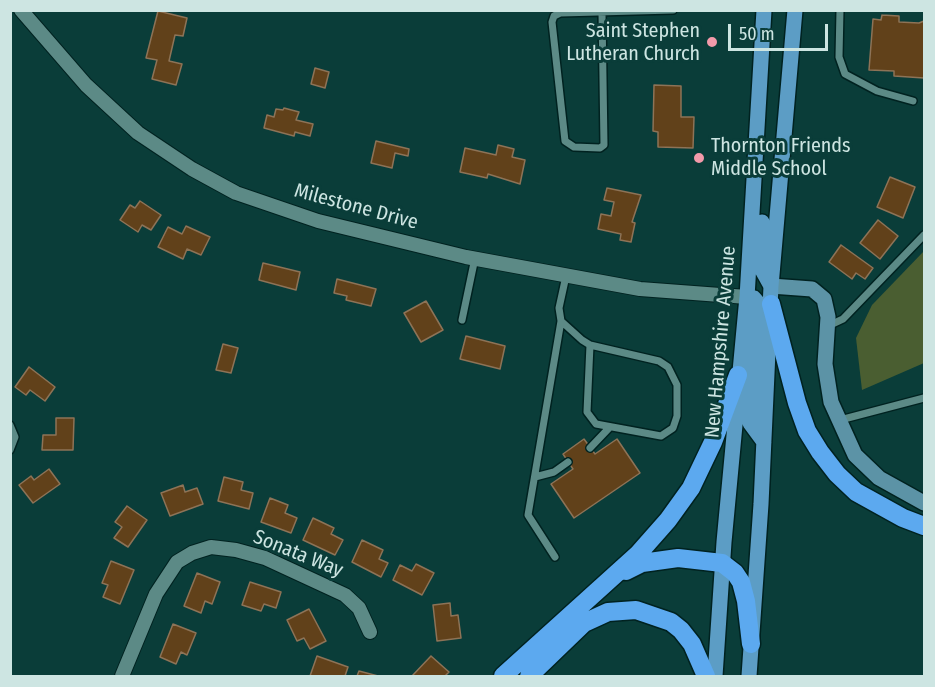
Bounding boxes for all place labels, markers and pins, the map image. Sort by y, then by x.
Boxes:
place label: Saint Stephen Lutheran Church [566,19,700,66]
marker: Saint Stephen Lutheran Church [705,35,719,49]
place label: Thornton Friends Middle School [711,134,851,181]
marker: Thornton Friends Middle School [692,151,706,165]

